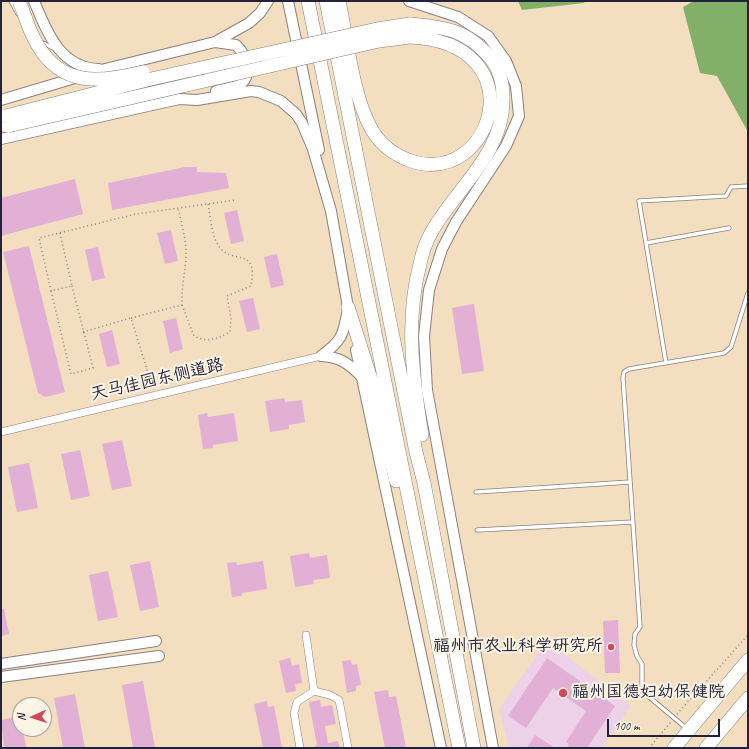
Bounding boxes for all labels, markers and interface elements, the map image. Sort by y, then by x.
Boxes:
street label: 天马佳园东侧道路 [88,355,226,405]
place label: 福州市农业科学研究所 [433,637,603,657]
marker: 福州市农业科学研究所 [606,642,616,652]
place label: 福州国德妇幼保健院 [572,683,725,703]
marker: 福州国德妇幼保健院 [557,687,569,699]
north arrow [12,697,52,737]
scale bar [609,711,722,737]
text: N [14,714,28,721]
text: 100 m [614,718,640,734]

